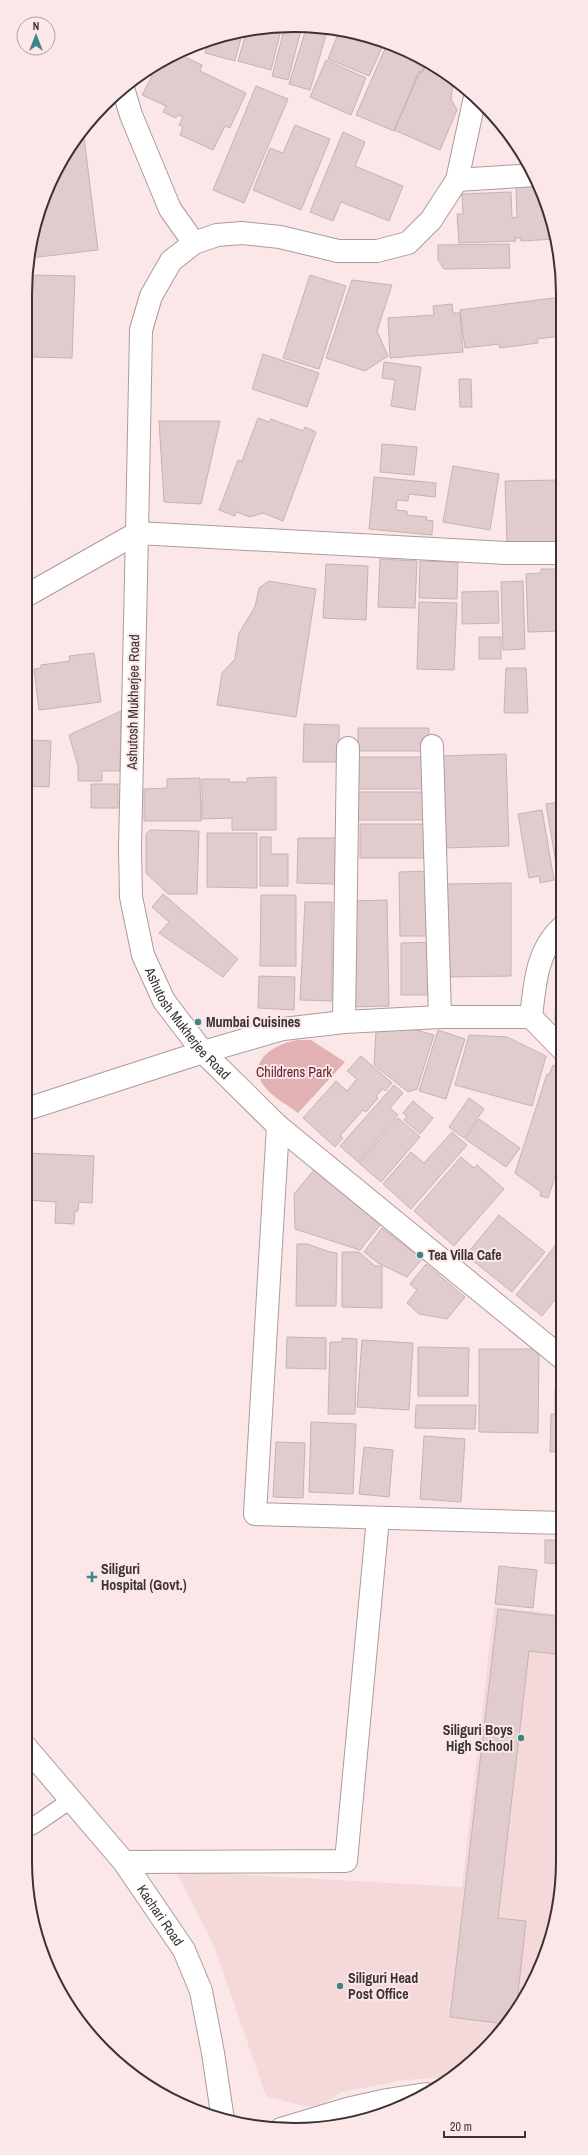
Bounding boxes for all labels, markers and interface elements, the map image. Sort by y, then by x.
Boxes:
north arrow [16,16,56,56]
text: N [33,19,39,33]
street label: Ashutosh Mukherjee Road [123,634,143,771]
street label: Ashutosh Mukherjee Road [140,963,234,1083]
place label: Mumbai Cuisines [206,1013,300,1031]
marker: Mumbai Cuisines [193,1017,203,1027]
park label: Childrens Park [256,1063,332,1081]
place label: Tea Villa Cafe [428,1246,502,1264]
marker: Tea Villa Cafe [415,1250,425,1260]
place label: Siliguri Hospital (Govt.) [101,1560,187,1594]
marker: Siliguri Hospital (Govt.) [86,1571,98,1583]
place label: Siliguri Boys High School [443,1721,513,1755]
marker: Siliguri Boys High School [516,1733,526,1743]
street label: Kachari Road [133,1881,188,1949]
place label: Siliguri Head Post Office [348,1969,418,2003]
marker: Siliguri Head Post Office [335,1981,345,1991]
scale bar [444,2113,525,2139]
text: 20 m [450,2119,472,2135]

